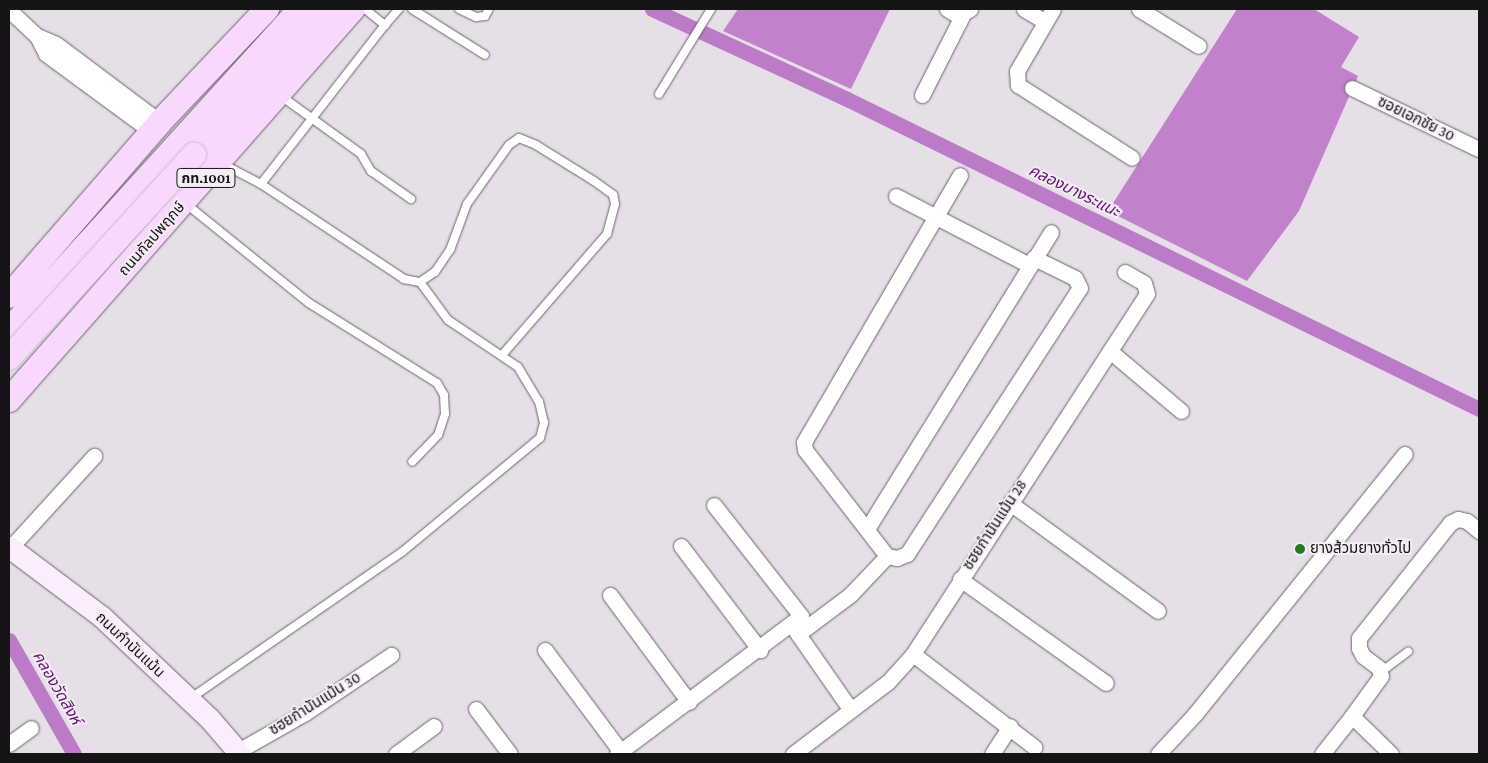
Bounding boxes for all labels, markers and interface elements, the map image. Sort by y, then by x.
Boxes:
street label: ซอยเอกชัย 30 [1375,93,1457,145]
water label: คลองบางระแนะ [1025,161,1123,221]
road number: กท.1001 [176,167,236,190]
street label: ถนนกัลปพฤกษ์ [115,198,189,280]
street label: ซฮยกำนันแม้น 28 [959,476,1031,574]
place label: ยางส้วมยางทั่วไป [1310,540,1411,558]
marker: ยางส้วมยางทั่วไป [1294,543,1306,555]
street label: ถนนกำนันแม้น [92,608,168,682]
water label: คลองวัดสิงห์ [28,648,86,728]
street label: ซฮยกำนันแม้น 30 [266,669,364,739]

